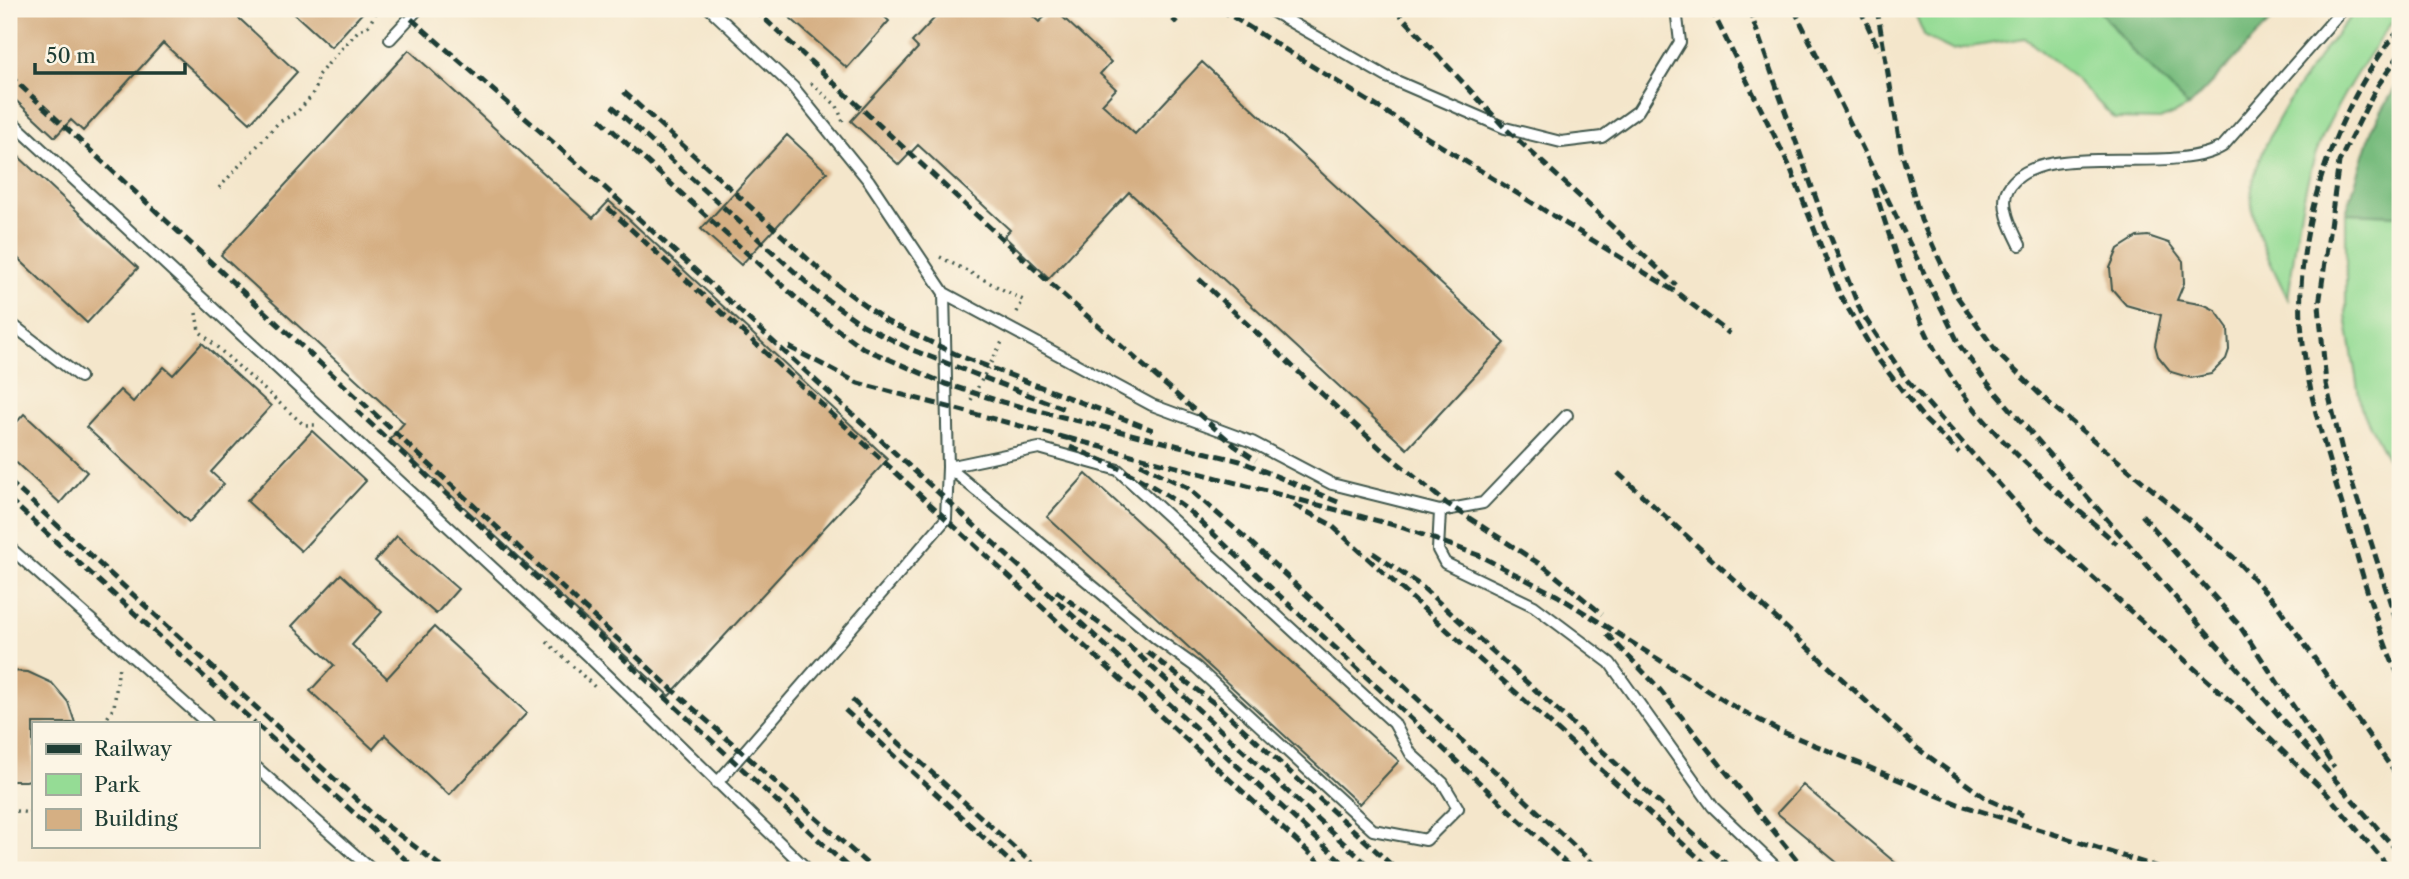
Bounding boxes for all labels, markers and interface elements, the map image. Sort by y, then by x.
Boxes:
scale bar [35,32,186,76]
text: 50 m [46,43,96,68]
legend [32,722,259,848]
text: Railway [94,736,172,761]
text: Park [94,772,140,797]
text: Building [94,806,179,831]

